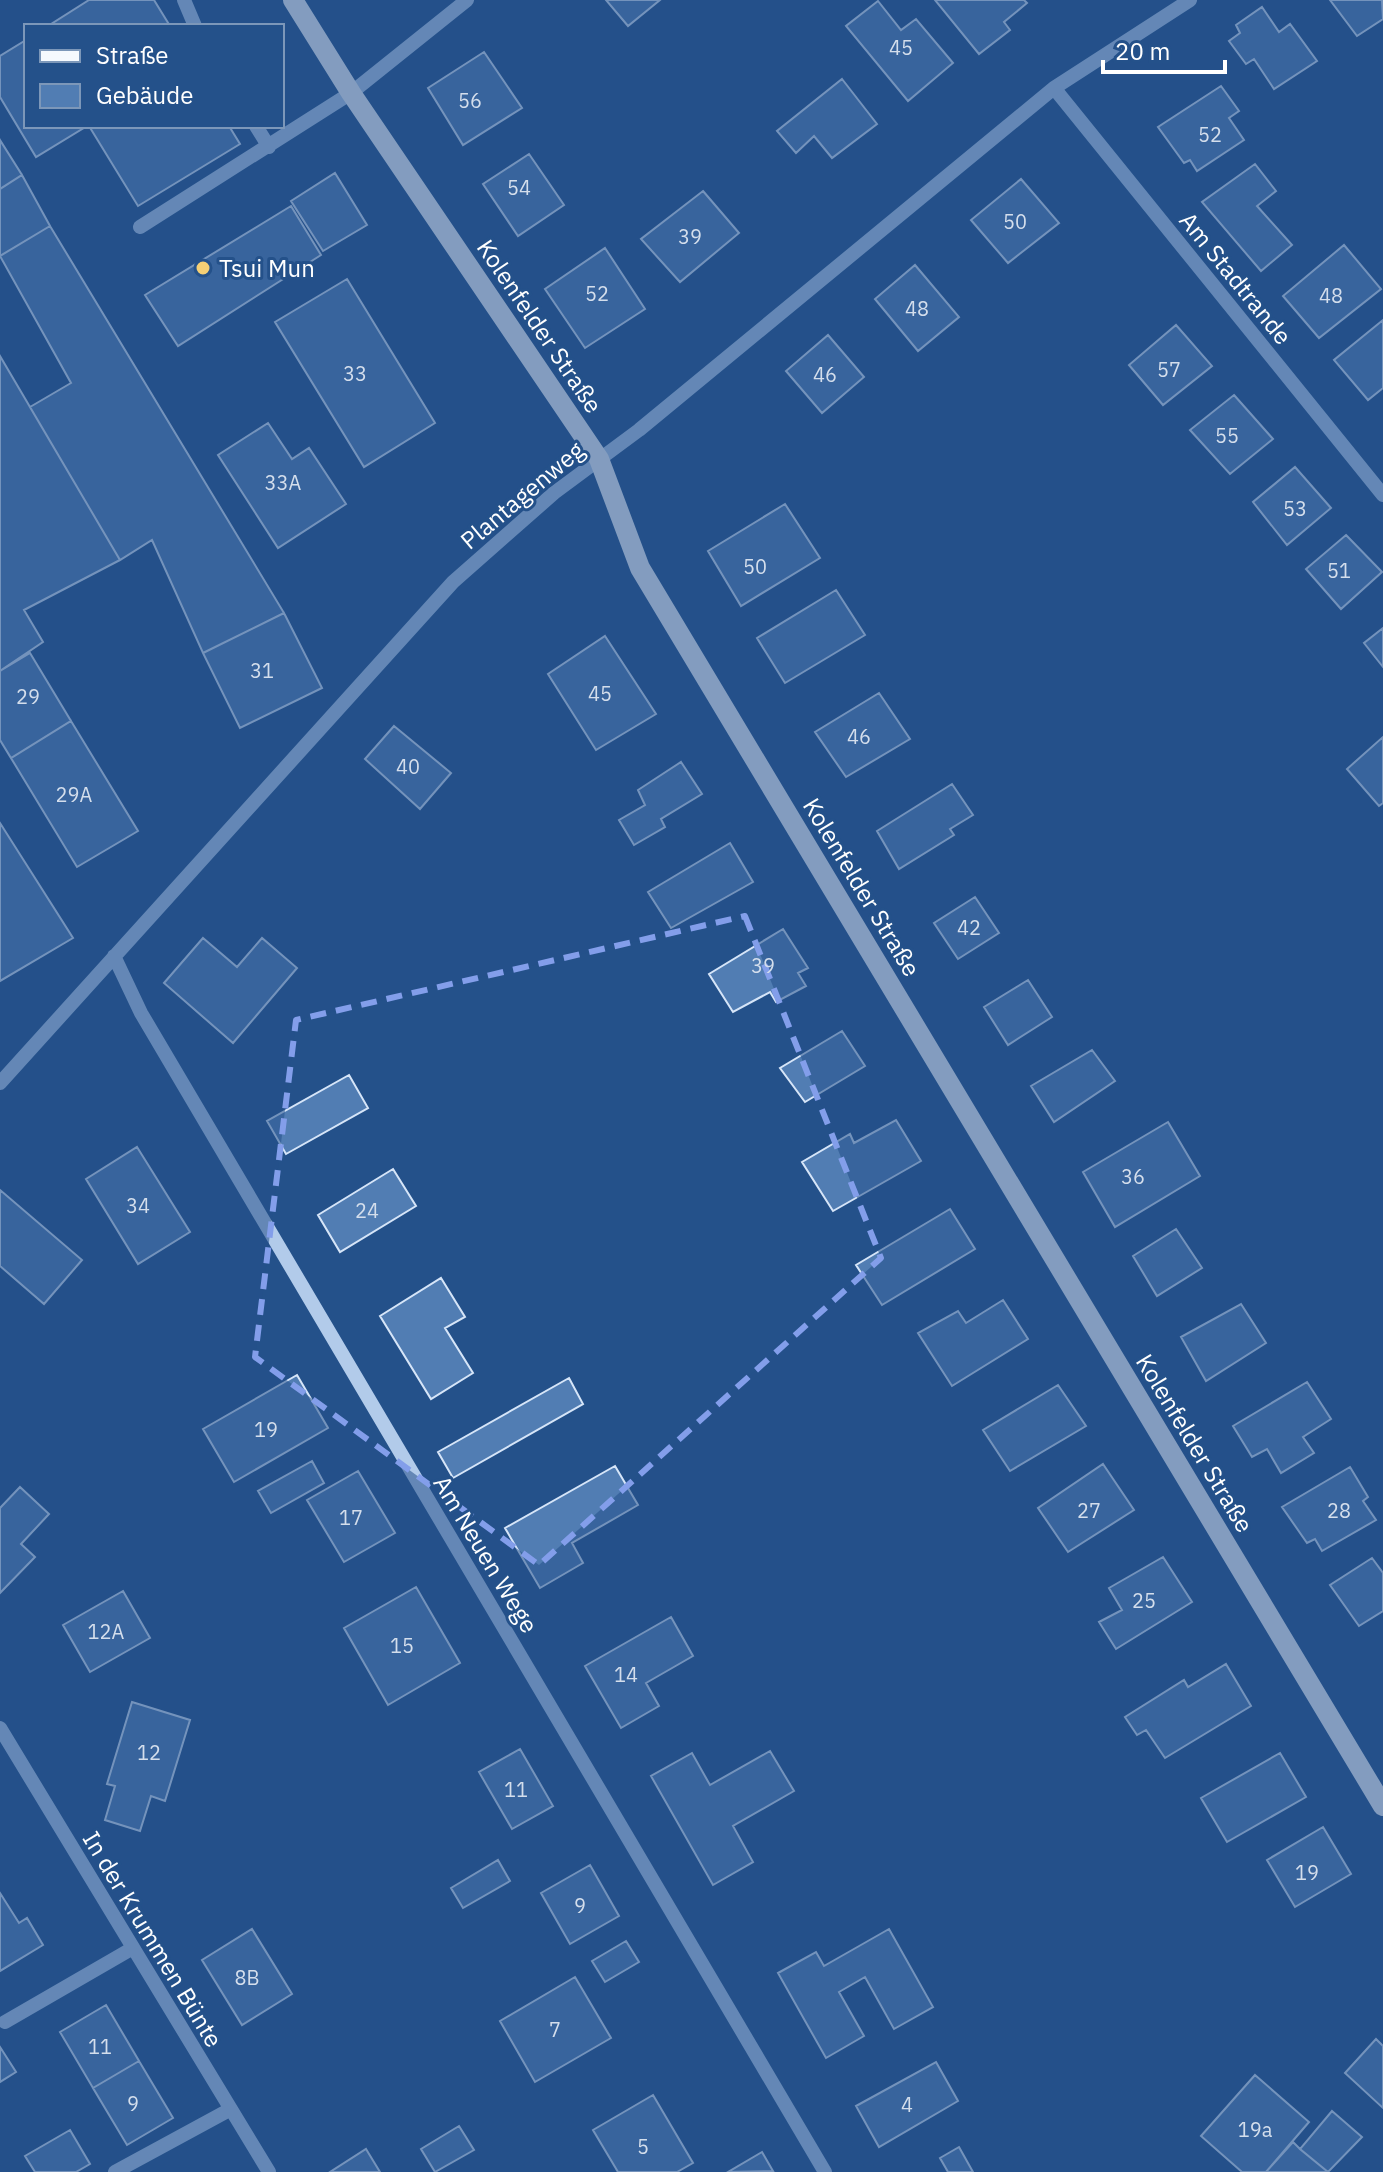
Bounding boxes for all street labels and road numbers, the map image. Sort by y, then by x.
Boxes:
street label: Am Stadtrande [1173,205,1299,351]
street label: Kolenfelder Straße [470,233,610,419]
street label: Plantagenweg [453,434,591,556]
street label: Kolenfelder Straße [796,792,928,982]
street label: Kolenfelder Straße [1129,1348,1261,1538]
street label: Am Neuen Wege [426,1469,546,1639]
street label: In der Krummen Bünte [76,1825,230,2053]

